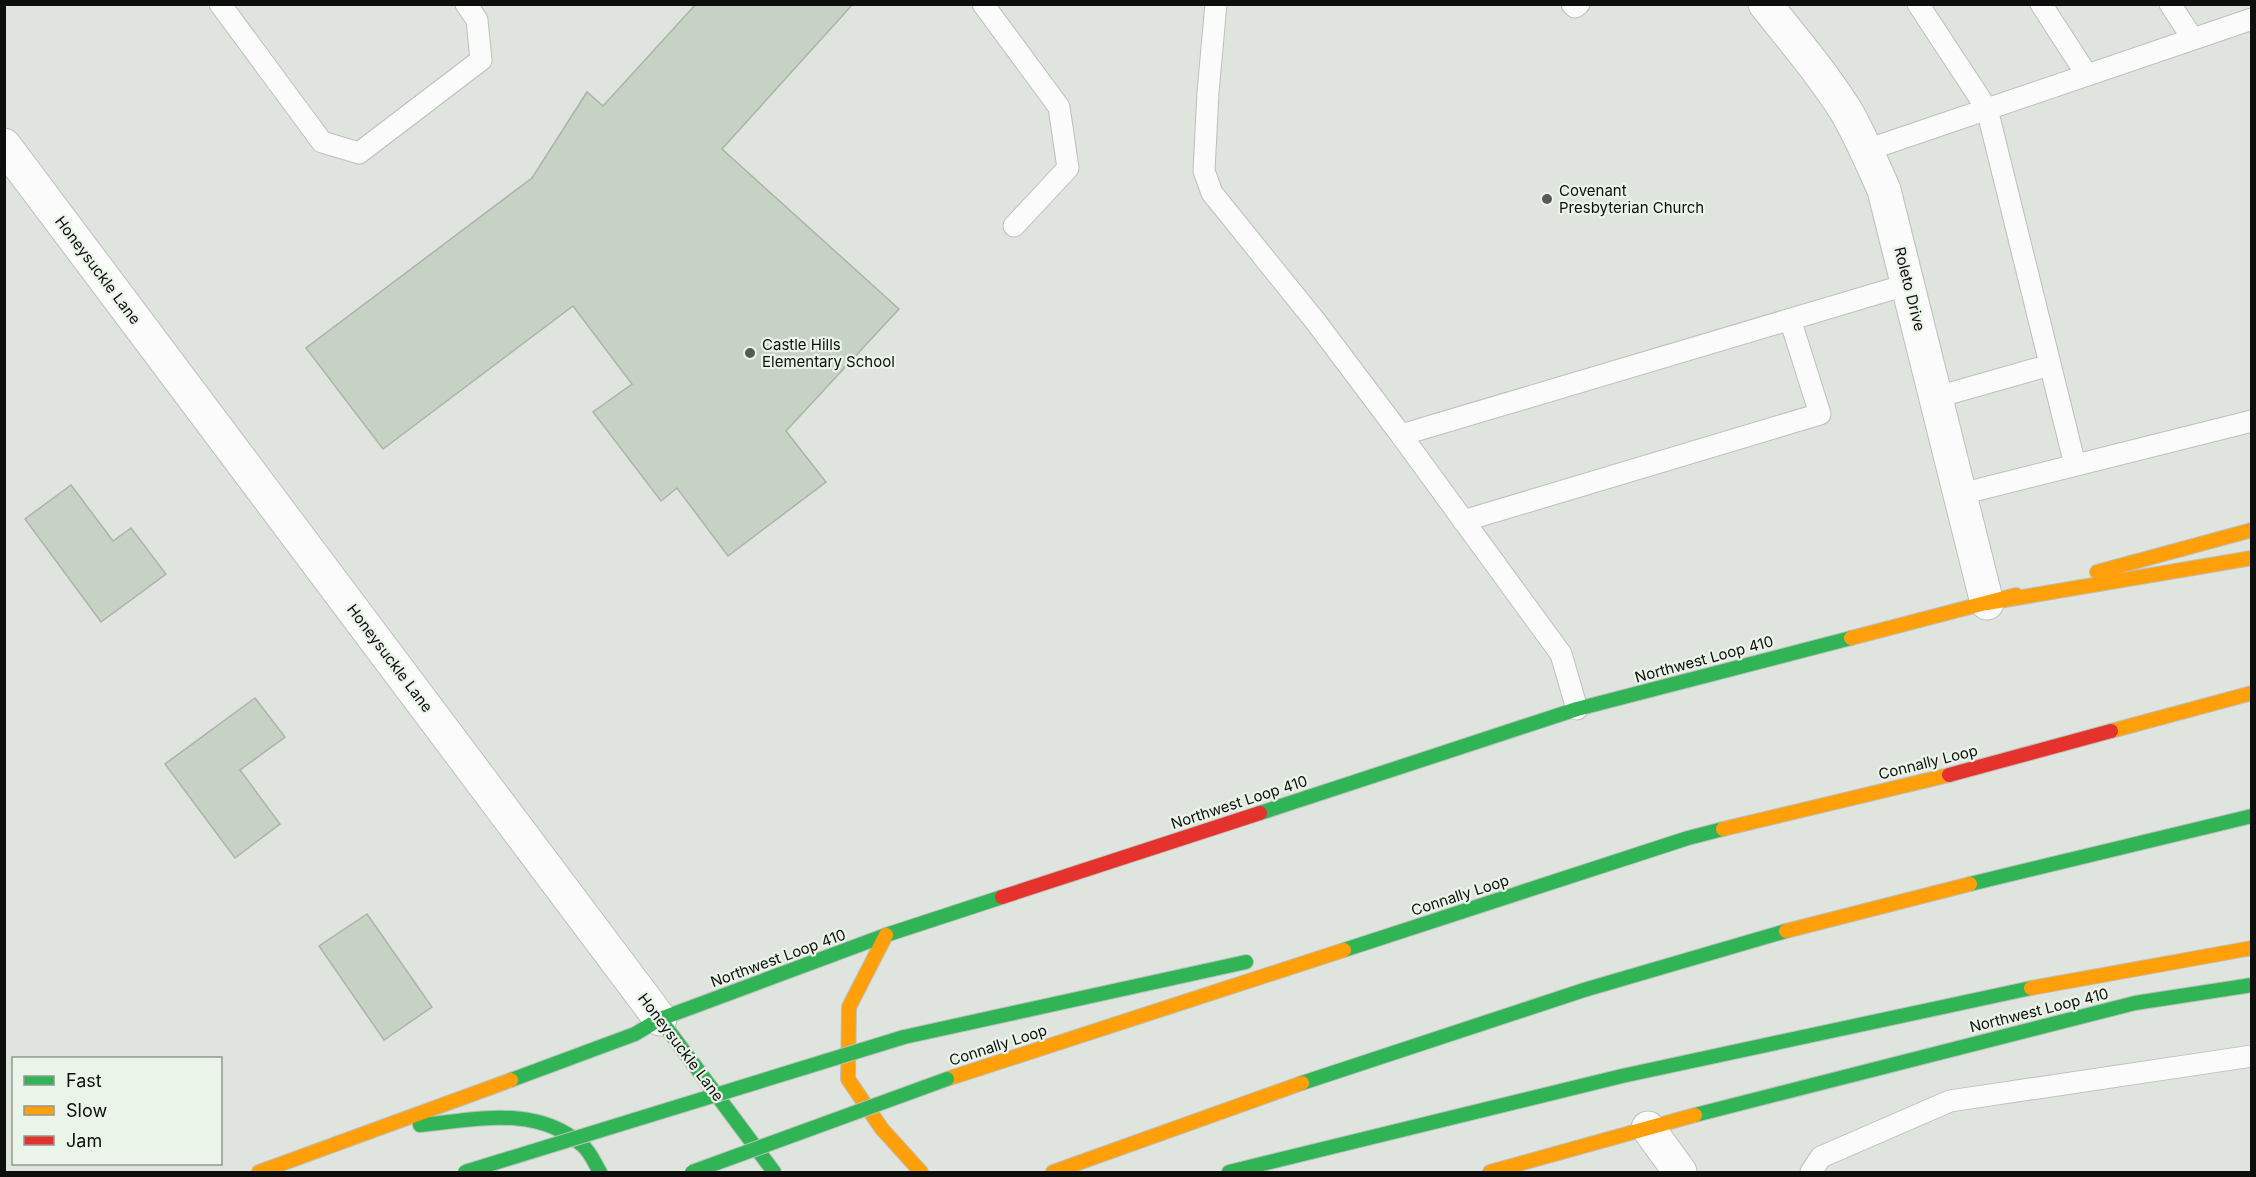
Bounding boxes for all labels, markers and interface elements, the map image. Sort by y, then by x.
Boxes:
place label: Covenant Presbyterian Church [1559,181,1704,217]
marker: Covenant Presbyterian Church [1540,192,1554,206]
street label: Honeysuckle Lane [51,212,145,328]
street label: Roleto Drive [1890,245,1930,333]
place label: Castle Hills Elementary School [762,335,895,371]
marker: Castle Hills Elementary School [743,346,757,360]
street label: Honeysuckle Lane [343,600,437,716]
street label: Northwest Loop 410 [1633,631,1775,687]
street label: Connally Loop [1876,740,1980,784]
street label: Northwest Loop 410 [1168,771,1310,833]
street label: Connally Loop [1409,870,1511,920]
street label: Northwest Loop 410 [708,925,848,991]
street label: Northwest Loop 410 [1968,984,2110,1036]
street label: Honeysuckle Lane [634,989,728,1105]
street label: Connally Loop [947,1020,1049,1070]
legend [12,1057,222,1165]
text: Fast [66,1070,102,1091]
text: Slow [66,1100,107,1121]
text: Jam [66,1130,102,1151]

